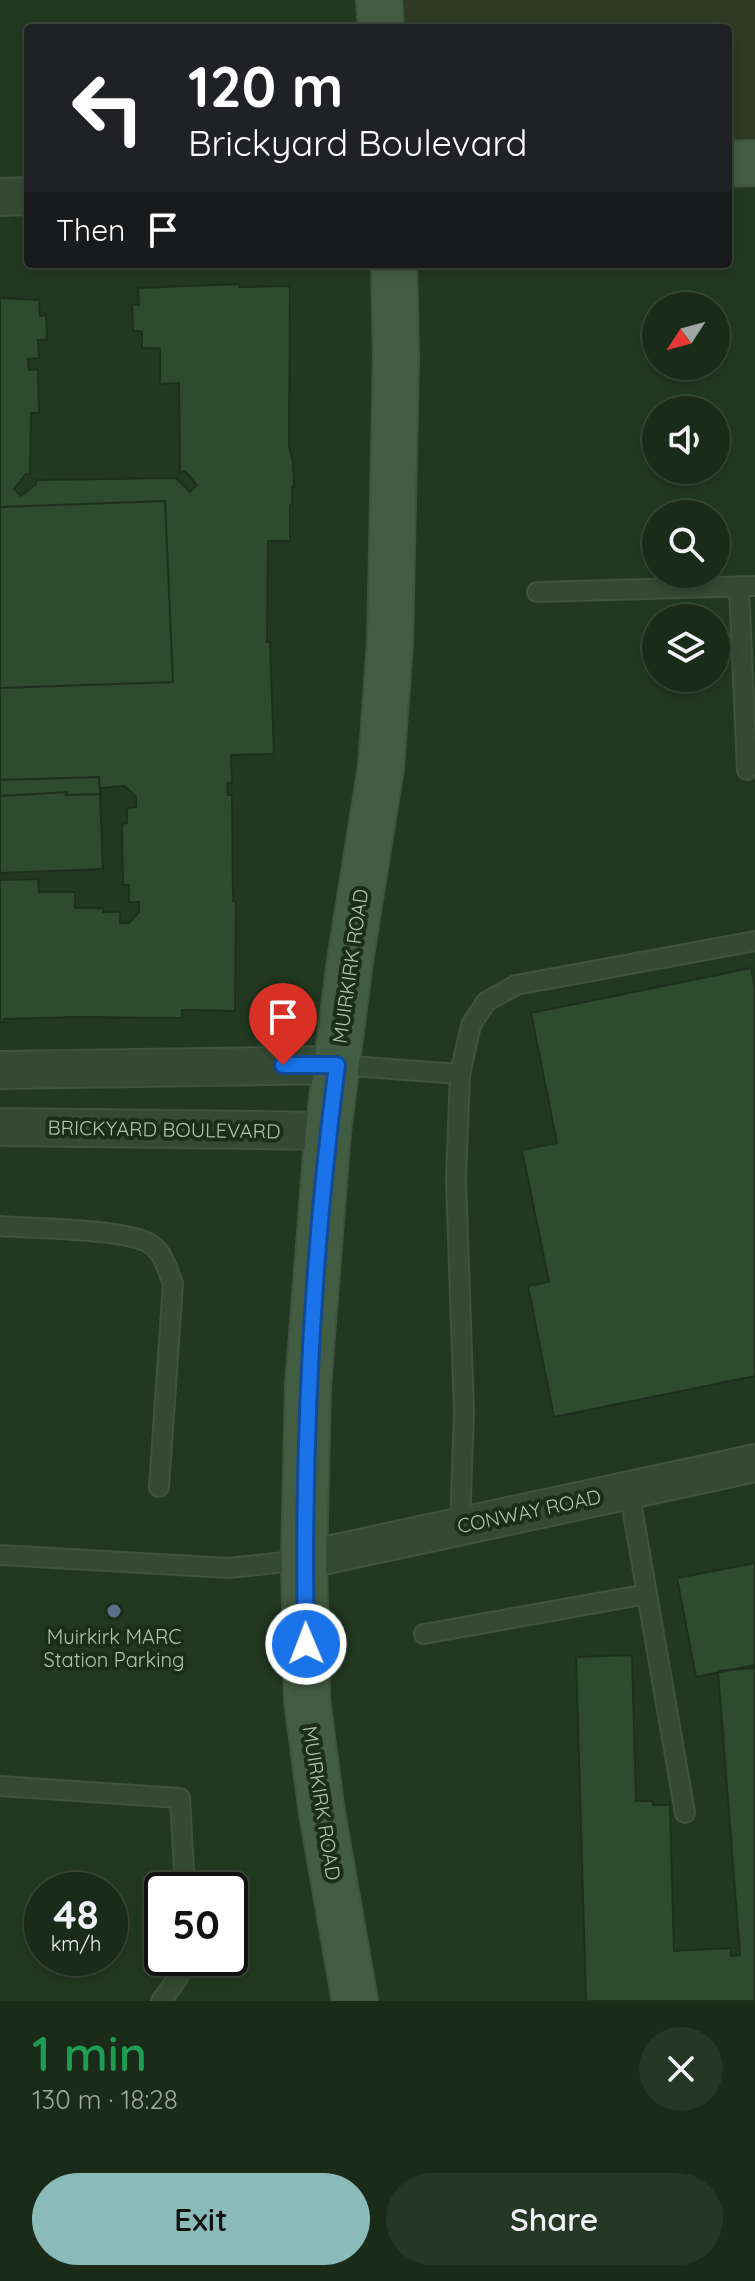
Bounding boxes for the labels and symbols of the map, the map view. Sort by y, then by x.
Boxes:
north arrow [642,292,730,380]
street label: MUIRKIRK ROAD [327,887,373,1045]
pin [249,983,317,1065]
street label: BRICKYARD BOULEVARD [47,1114,281,1144]
street label: CONWAY ROAD [455,1484,603,1538]
marker: Muirkirk MARC Station Parking [105,1602,123,1620]
position arrow [264,1602,348,1686]
place label: Muirkirk MARC Station Parking [44,1624,184,1672]
street label: MUIRKIRK ROAD [297,1724,347,1882]
speed limit sign: 50 [144,1872,248,1976]

